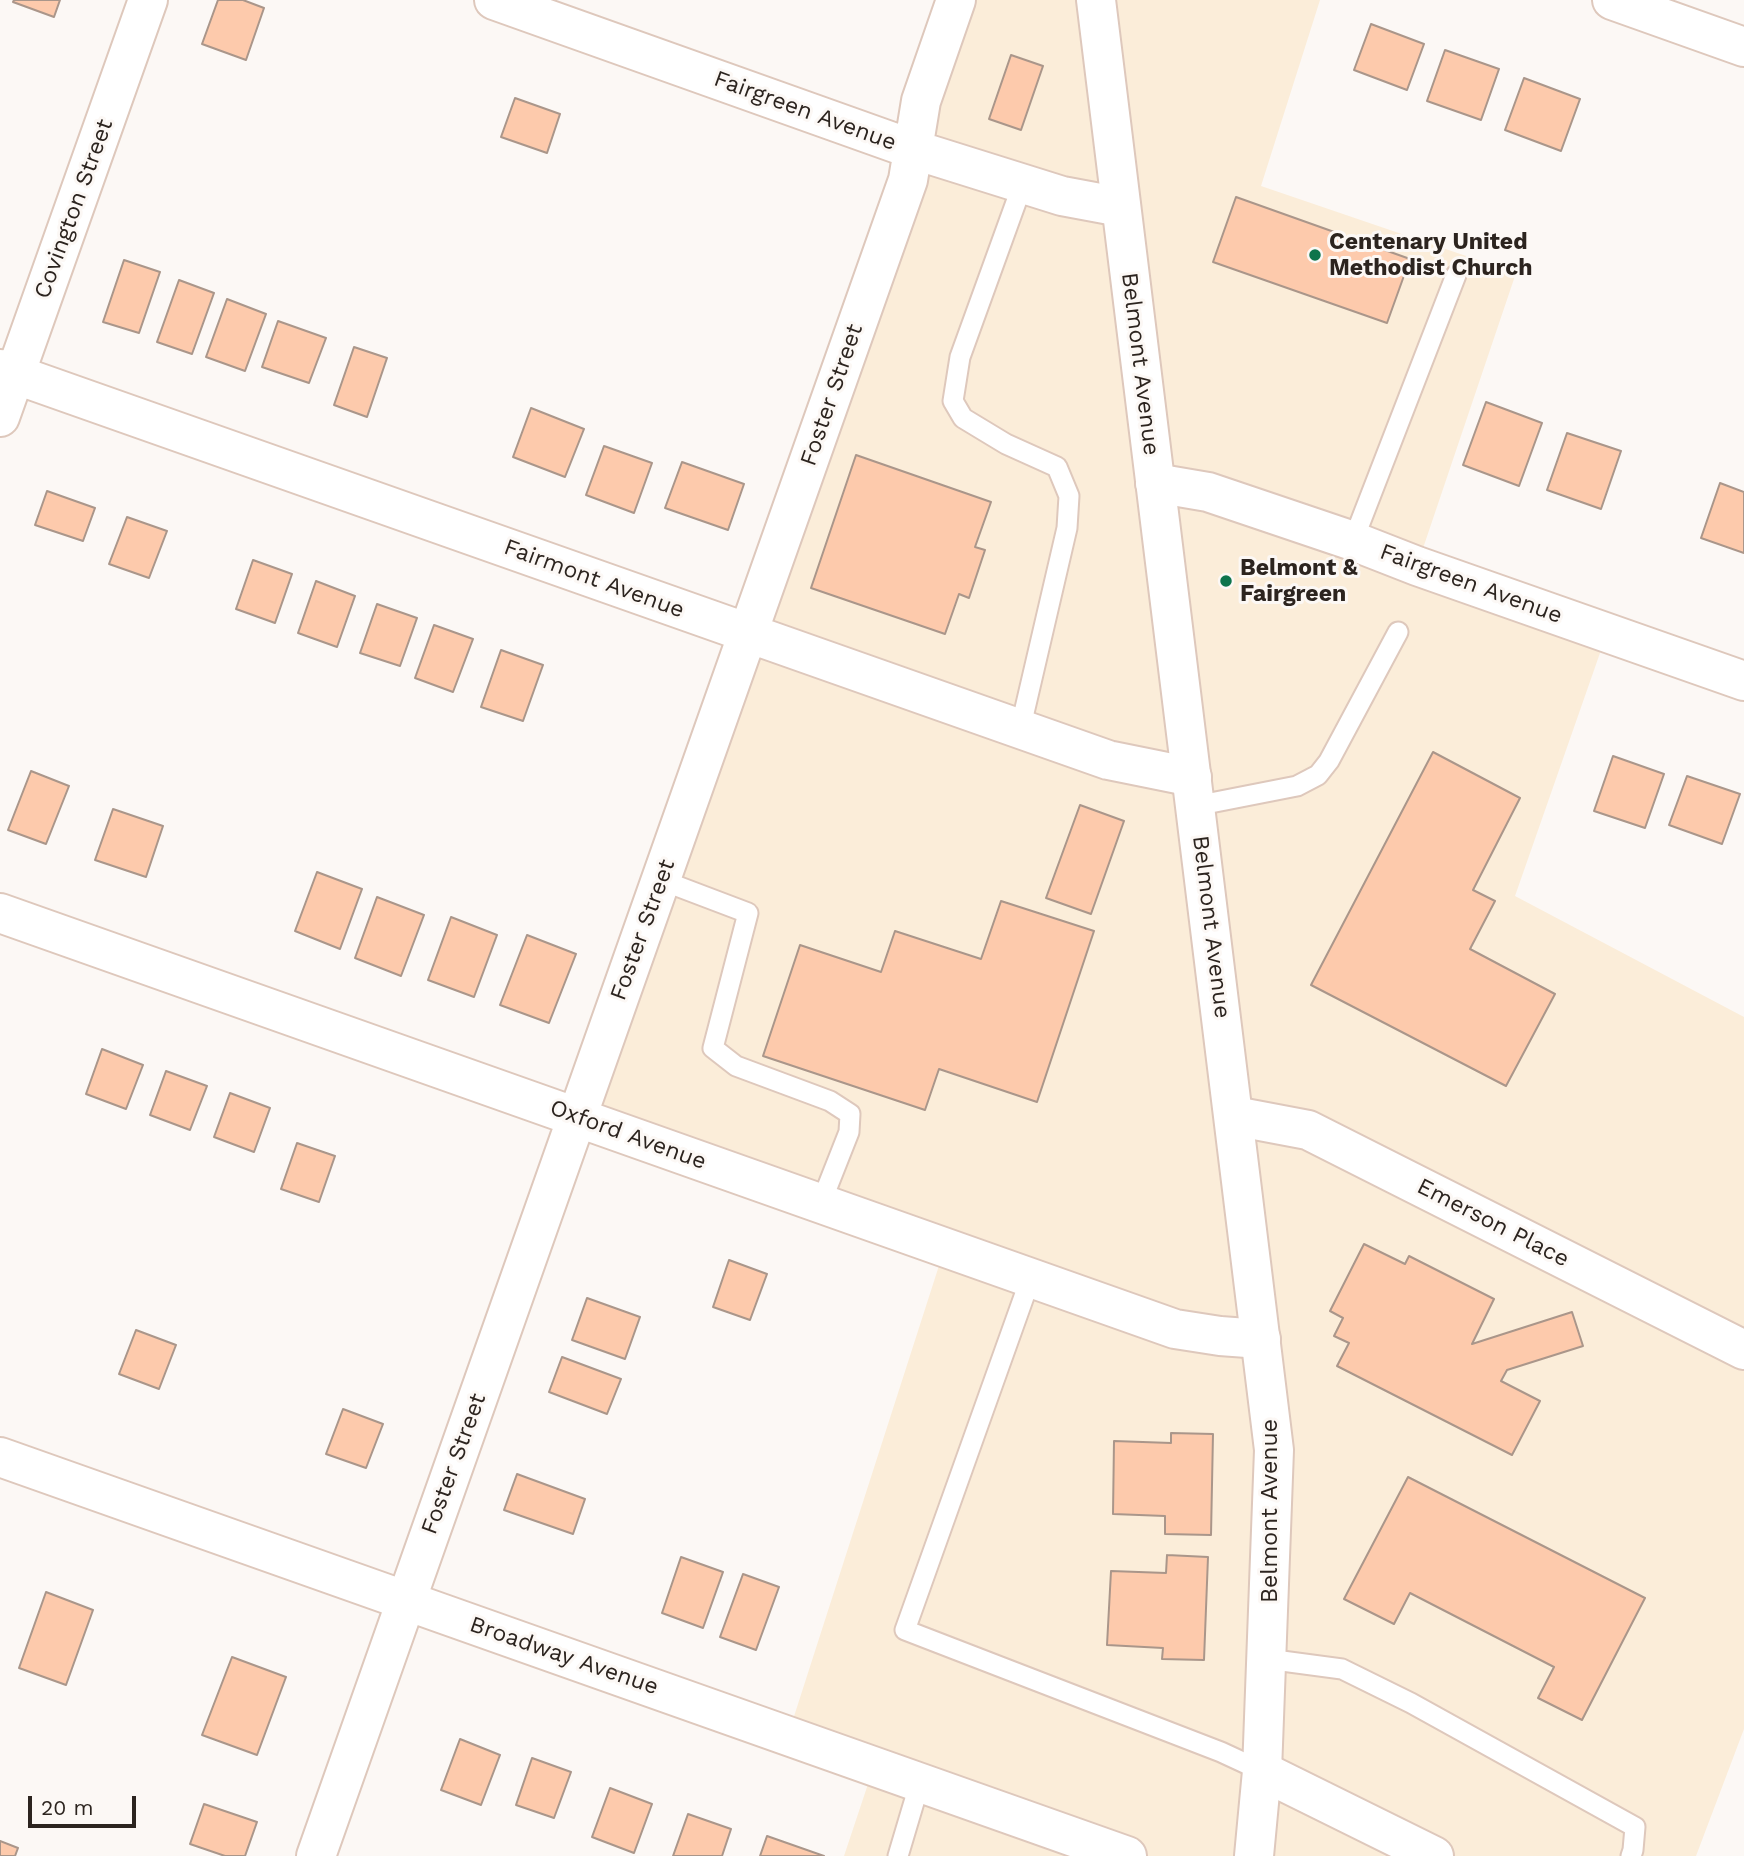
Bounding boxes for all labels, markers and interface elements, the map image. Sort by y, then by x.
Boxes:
street label: Fairgreen Avenue [710,65,900,157]
street label: Covington Street [29,116,119,302]
place label: Centenary United Methodist Church [1329,228,1533,282]
marker: Centenary United Methodist Church [1307,247,1323,263]
street label: Belmont Avenue [1115,271,1165,457]
street label: Foster Street [795,321,869,469]
street label: Fairmont Avenue [500,534,688,624]
street label: Fairgreen Avenue [1376,538,1566,630]
place label: Belmont & Fairgreen [1240,554,1358,608]
marker: Belmont & Fairgreen [1218,573,1234,589]
street label: Belmont Avenue [1186,834,1236,1020]
street label: Foster Street [605,856,681,1004]
street label: Oxford Avenue [546,1094,710,1176]
street label: Emerson Place [1412,1173,1574,1273]
street label: Foster Street [416,1390,492,1538]
street label: Belmont Avenue [1256,1419,1284,1603]
street label: Broadway Avenue [466,1611,662,1701]
scale bar [32,1783,140,1827]
text: 20 m [41,1795,93,1820]

